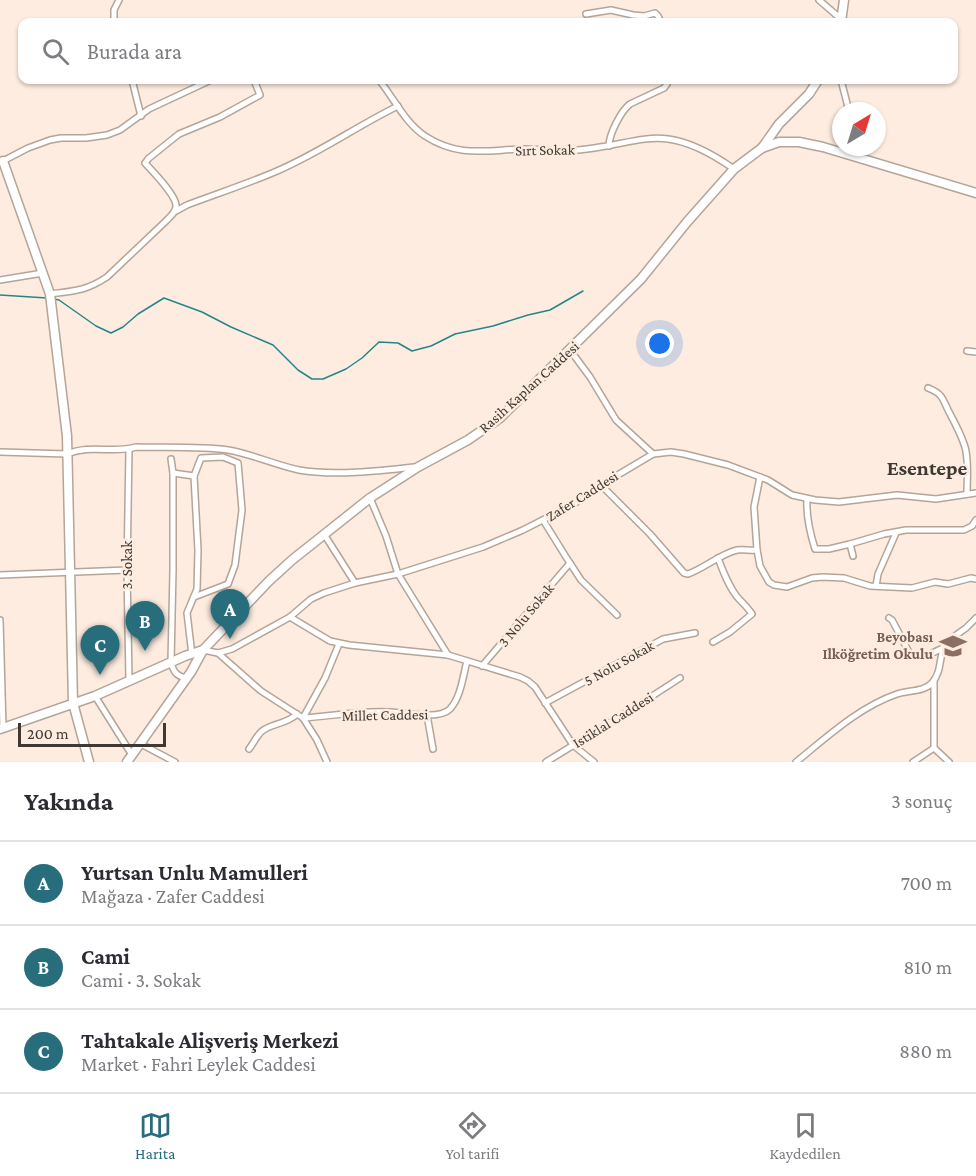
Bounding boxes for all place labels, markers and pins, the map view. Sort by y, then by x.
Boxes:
pin: A [210,590,250,639]
pin: B [126,602,164,651]
pin: C [80,626,120,675]
place label: Beyobası Ilköğretim Okulu [822,629,934,662]
school or university icon: Beyobası Ilköğretim Okulu [938,631,968,661]

